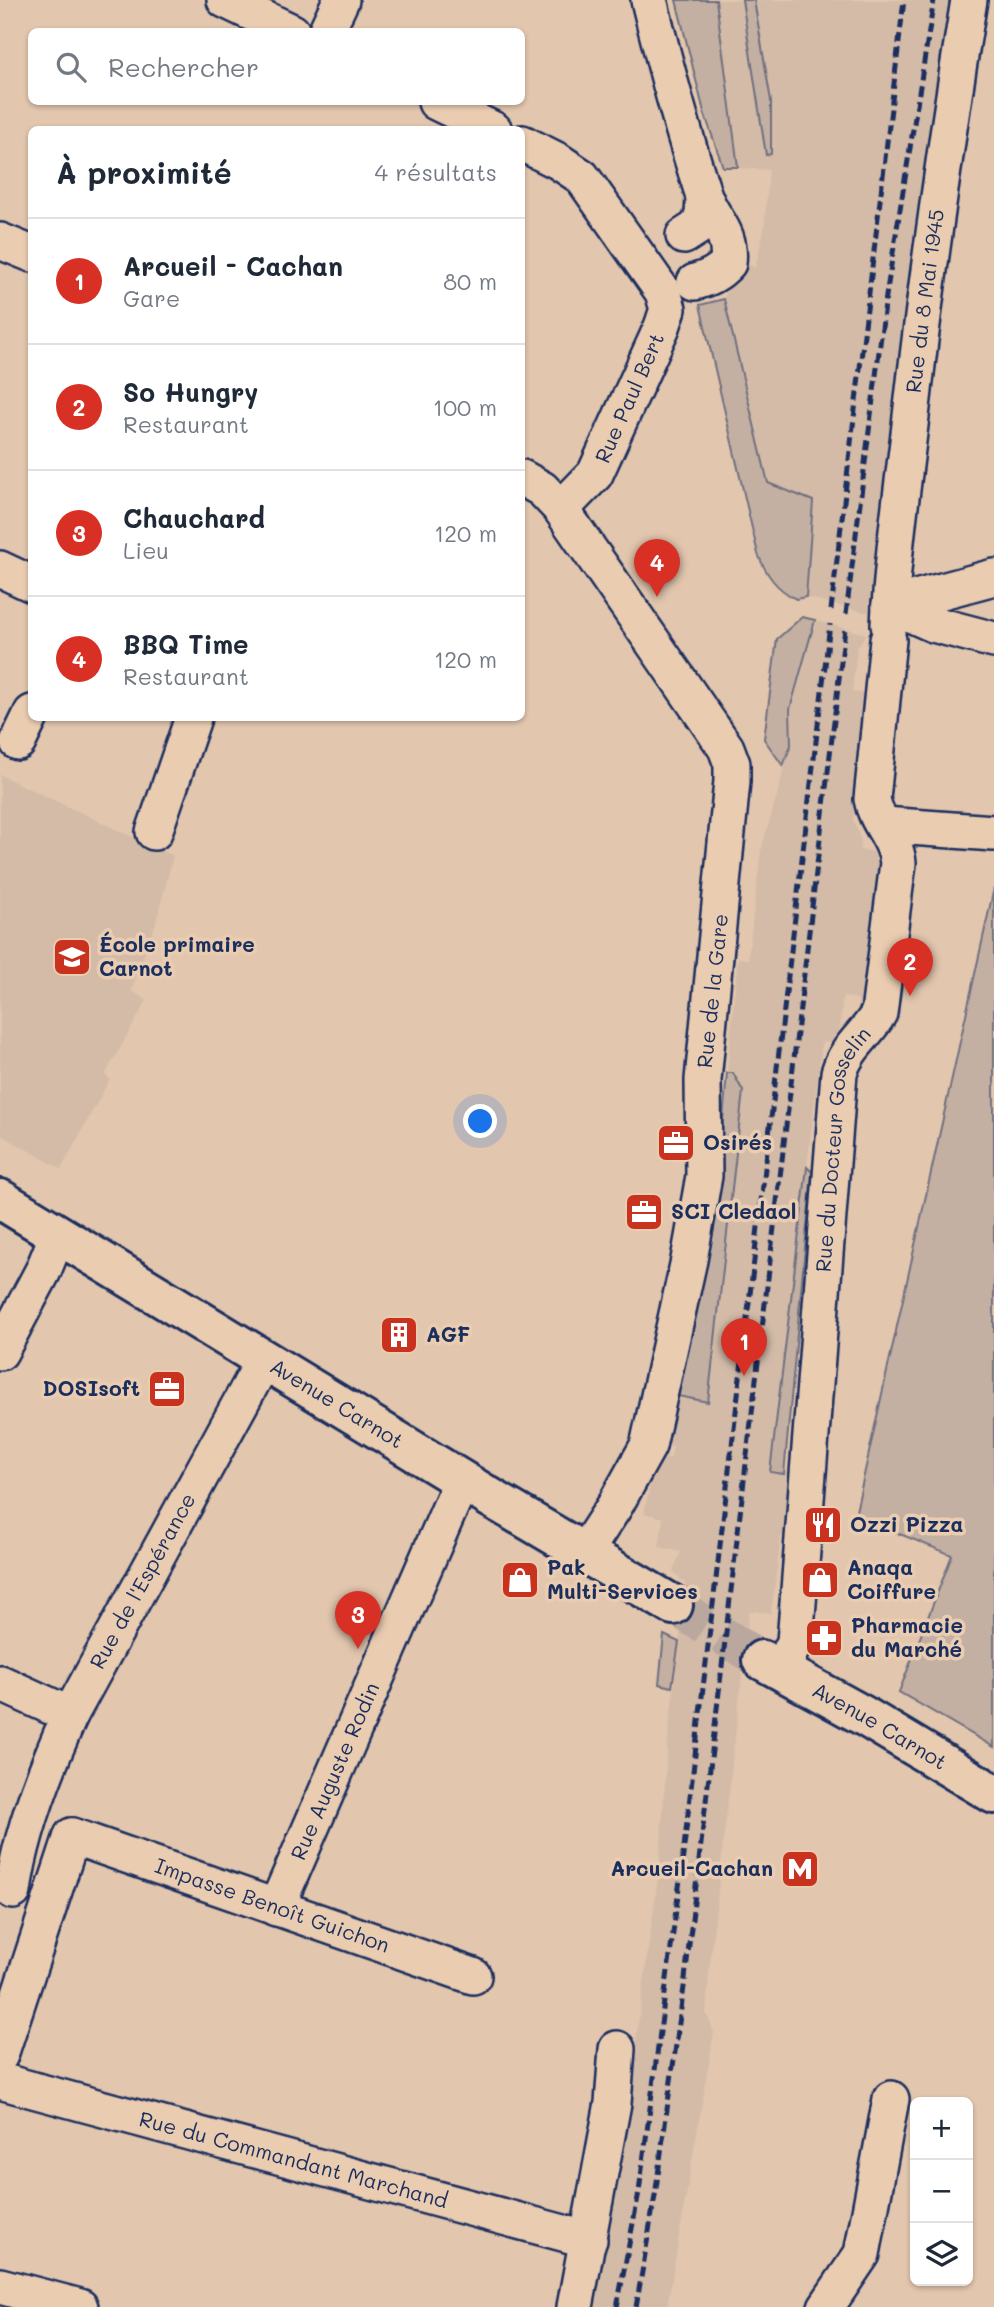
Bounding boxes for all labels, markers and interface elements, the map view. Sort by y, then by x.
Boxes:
search box [28,28,525,105]
icon: search [52,48,90,86]
text: Rechercher [108,50,259,84]
text: À proximité [56,152,232,192]
text: 4 résultats [375,157,497,187]
street label: Rue du 8 Mai 1945 [899,207,949,394]
text: Arcueil - Cachan [123,249,343,283]
text: 1 [74,266,84,296]
text: 80 m [443,266,497,296]
text: Gare [123,283,180,313]
street label: Rue Paul Bert [588,328,669,467]
text: So Hungry [123,375,258,409]
text: 2 [73,392,85,422]
text: 100 m [433,392,497,422]
text: Restaurant [123,409,249,439]
text: Chauchard [123,501,265,535]
text: 3 [72,518,86,548]
text: 120 m [434,518,497,548]
text: Lieu [123,535,169,565]
pin: 4 [634,539,680,597]
text: BBQ Time [123,627,249,661]
text: 4 [72,644,86,674]
text: 120 m [434,644,497,674]
text: Restaurant [123,661,249,691]
street label: Rue de la Gare [690,912,733,1069]
place label: École primaire Carnot [99,930,255,981]
school or university icon: École primaire Carnot [51,936,93,978]
pin: 2 [887,938,933,996]
street label: Rue du Docteur Gosselin [809,1020,876,1273]
your location [463,1104,497,1138]
office icon: Osirés [655,1122,697,1164]
place label: Osirés [703,1128,772,1155]
office icon: SCI Cledaol [623,1191,665,1233]
place label: SCI Cledaol [671,1197,796,1224]
building icon: AGF [378,1314,420,1356]
pin: 1 [721,1318,767,1376]
place label: AGF [426,1320,470,1347]
street label: Avenue Carnot [266,1352,409,1454]
office icon: DOSIsoft [146,1368,188,1410]
place label: DOSIsoft [42,1374,140,1401]
street label: Rue de l'Espérance [83,1488,201,1673]
restaurant icon: Ozzi Pizza [802,1504,844,1546]
place label: Ozzi Pizza [850,1510,964,1537]
place label: Pak Multi-Services [547,1553,698,1604]
place label: Anaqa Coiffure [847,1553,936,1604]
shop icon: Pak Multi-Services [499,1559,541,1601]
shop icon: Anaqa Coiffure [799,1559,841,1601]
pin: 3 [335,1591,381,1649]
place label: Pharmacie du Marché [851,1611,963,1662]
pharmacy icon: Pharmacie du Marché [803,1617,845,1659]
street label: Avenue Carnot [808,1675,953,1775]
street label: Rue Auguste Rodin [284,1678,384,1864]
metro station icon: Arcueil-Cachan [779,1848,821,1890]
street label: Impasse Benoît Guichon [152,1851,394,1958]
place label: Arcueil-Cachan [611,1854,773,1881]
map controls [910,2097,973,2286]
button: + [910,2097,973,2160]
street label: Rue du Commandant Marchand [137,2104,451,2213]
button: − [910,2160,973,2223]
button: layers [910,2223,973,2286]

